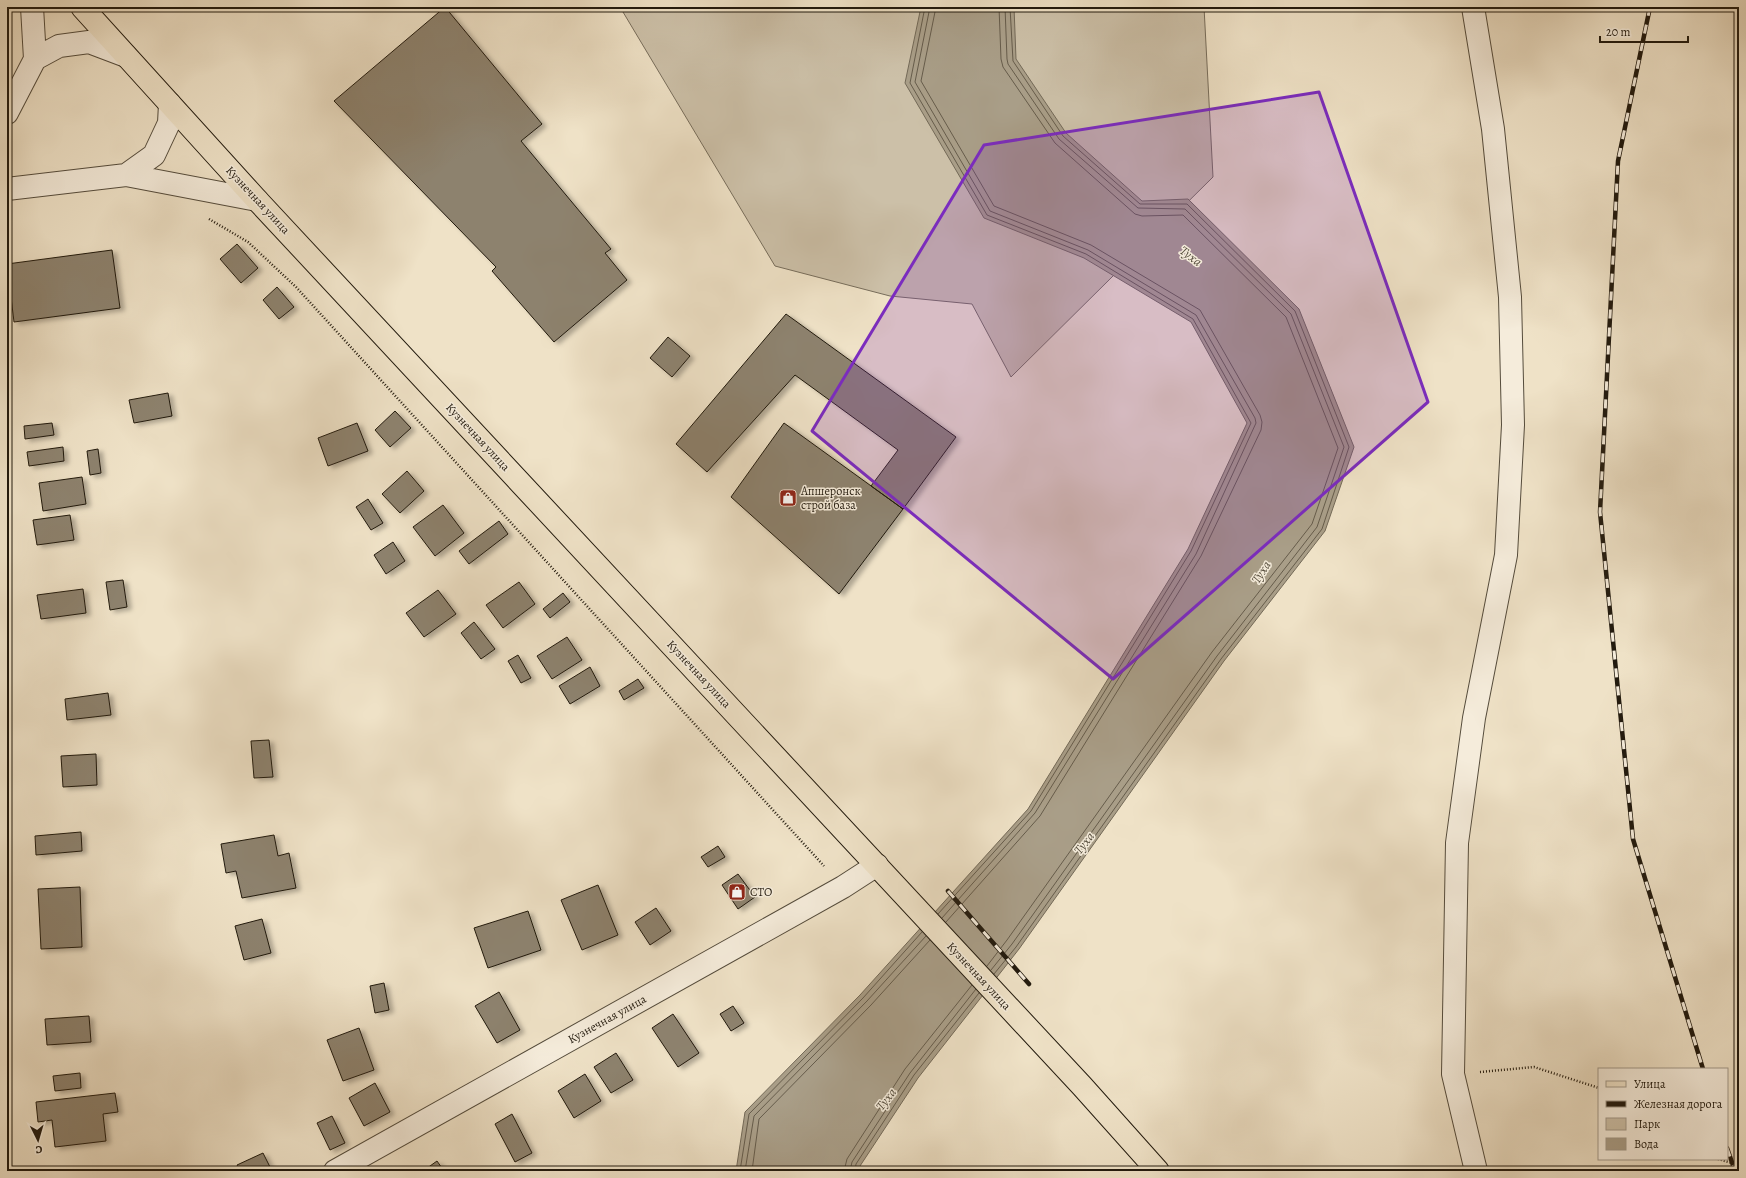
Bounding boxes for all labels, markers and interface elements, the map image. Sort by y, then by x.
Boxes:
scale bar [1600,18,1688,44]
text: 20 m [1606,24,1630,40]
street label: Кузнечная улица [222,163,294,238]
water label: Туха [1176,242,1206,270]
street label: Кузнечная улица [442,400,514,475]
place label: Апшеронск строй база [800,483,861,513]
shop icon: Апшеронск строй база [778,488,798,508]
water label: Туха [1247,557,1275,587]
street label: Кузнечная улица [663,637,735,712]
water label: Туха [1070,828,1098,858]
shop icon: СТО [727,882,747,902]
place label: СТО [750,884,772,900]
street label: Кузнечная улица [943,939,1015,1014]
street label: Кузнечная улица [565,991,650,1047]
legend [1598,1068,1728,1160]
text: Улица [1634,1076,1666,1092]
water label: Туха [872,1084,900,1114]
text: Железная дорога [1634,1096,1723,1112]
text: Парк [1634,1116,1660,1132]
north arrow [18,1120,58,1160]
text: Вода [1634,1136,1659,1152]
text: С [35,1142,43,1157]

